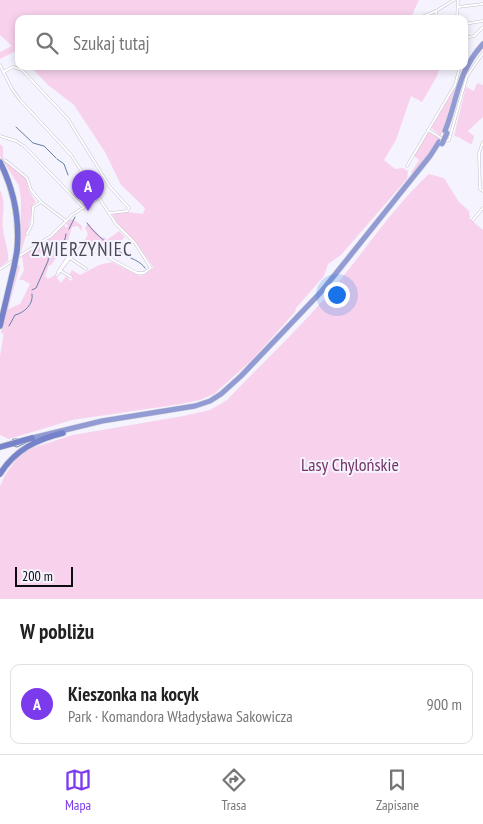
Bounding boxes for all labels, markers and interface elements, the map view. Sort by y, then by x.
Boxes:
search box [15,15,468,70]
icon: search [33,29,61,57]
text: Szukaj tutaj [73,31,150,55]
pin: A [72,170,104,211]
district label: ZWIERZYNIEC [31,237,133,261]
your location [324,282,350,308]
park label: Lasy Chylońskie [301,453,399,476]
scale bar [15,564,72,587]
text: 200 m [22,567,53,585]
text: W pobliżu [20,618,94,645]
text: Kieszonka na kocyk [68,682,199,706]
text: A [33,694,41,714]
text: 900 m [427,694,462,714]
text: Park · Komandora Władysława Sakowicza [68,706,293,726]
tab: Mapa [64,766,92,814]
tab: Trasa [220,766,248,814]
tab: Zapisane [376,766,419,814]

